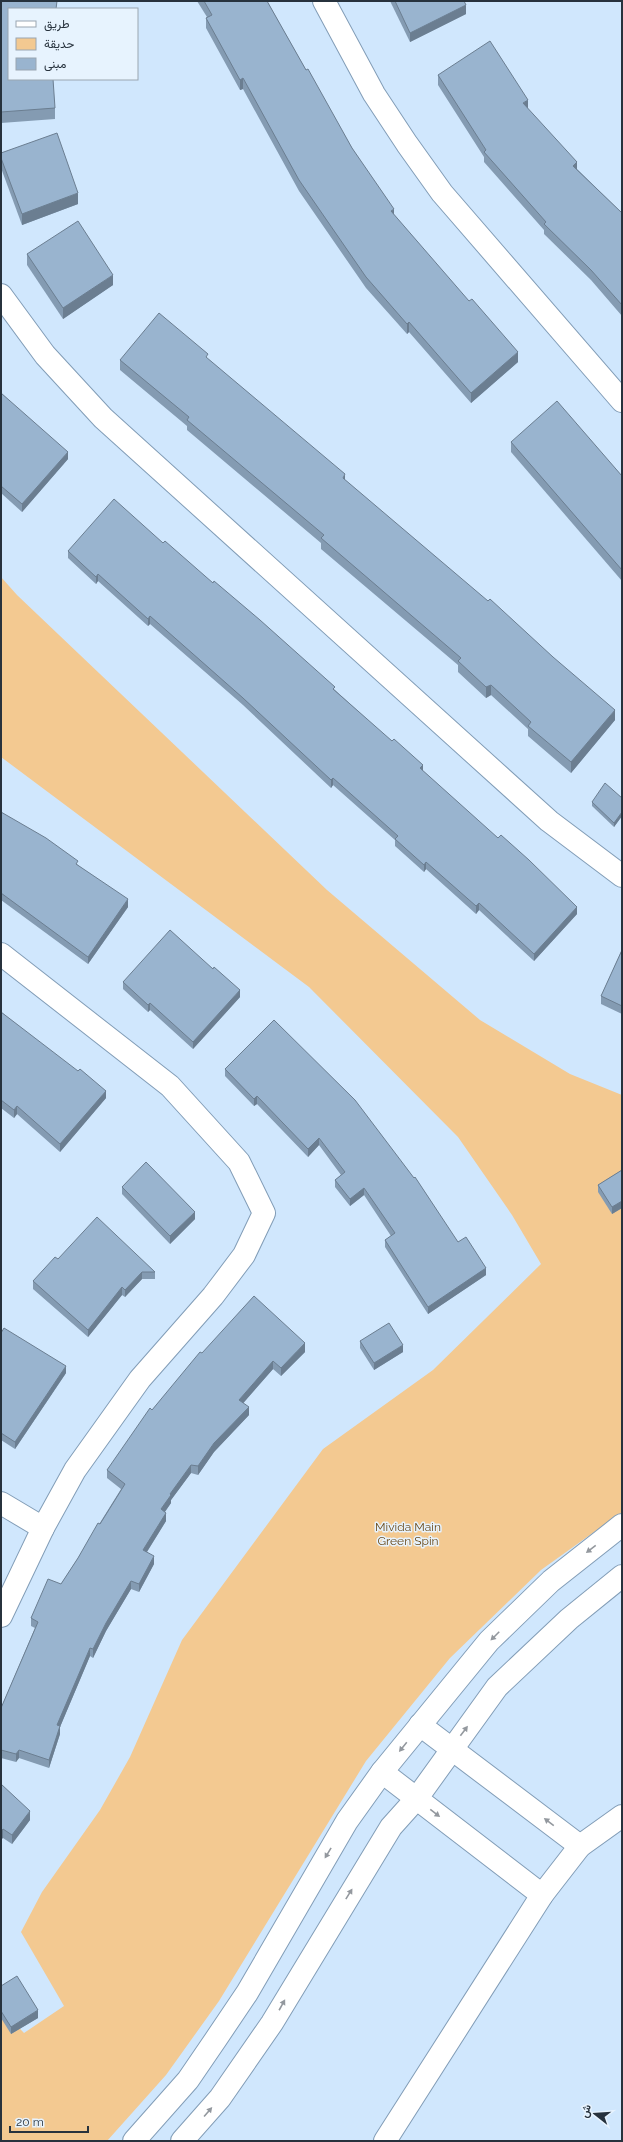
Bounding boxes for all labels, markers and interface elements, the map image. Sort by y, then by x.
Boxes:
legend [8,8,138,80]
text: طريق [44,17,70,32]
text: حديقة [44,37,74,51]
text: مبنى [44,57,66,72]
park label: Mivida Main Green Spin [375,1520,441,1548]
one-way arrow [586,1544,597,1553]
one-way arrow [490,1631,500,1641]
one-way arrow [460,1725,469,1736]
one-way arrow [399,1741,407,1752]
one-way arrow [430,1808,441,1817]
one-way arrow [544,1818,555,1827]
one-way arrow [324,1848,332,1858]
one-way arrow [346,1888,353,1900]
one-way arrow [278,1999,285,2011]
north arrow [575,2094,615,2134]
text: ش [578,2103,594,2119]
one-way arrow [203,2107,212,2116]
scale bar [10,2108,88,2134]
text: 20 m [16,2115,44,2129]

